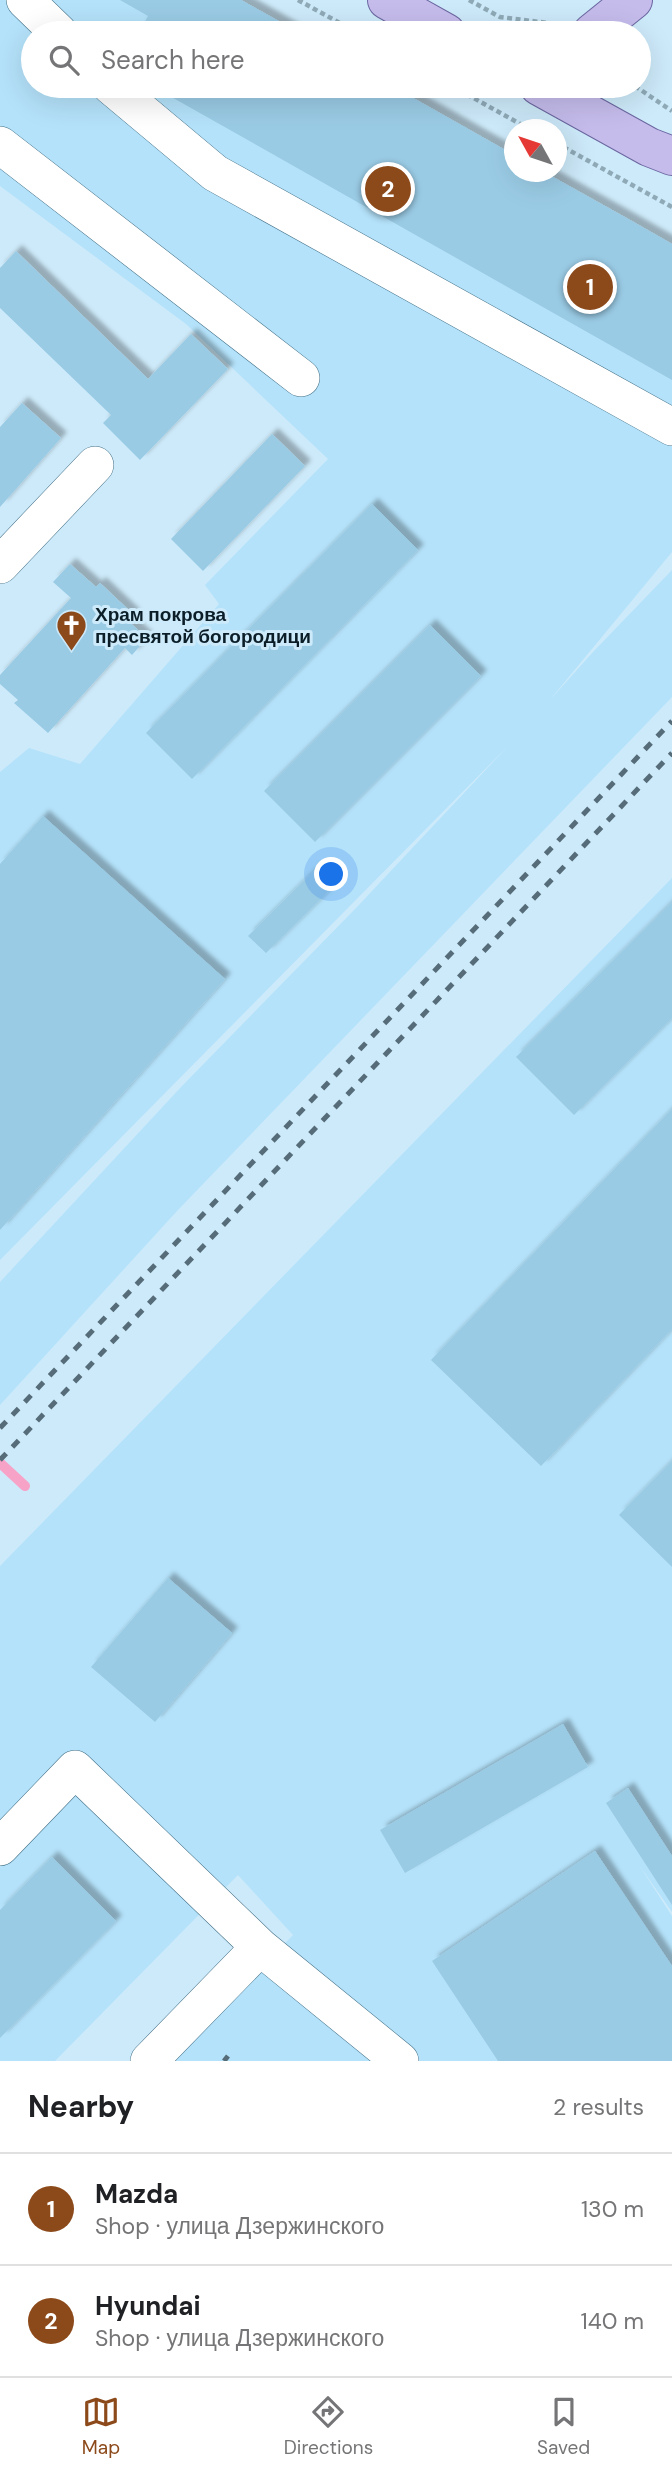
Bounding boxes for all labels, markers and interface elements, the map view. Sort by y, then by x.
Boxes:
search box [21,21,651,98]
icon: search [45,41,83,79]
text: Search here [101,43,244,77]
north arrow [504,119,567,182]
pin: 2 [365,163,411,215]
pin: 1 [567,261,613,313]
place label: Храм покрова пресвятой богородици [95,602,311,649]
church icon: Храм покрова пресвятой богородици [55,608,89,652]
your location [314,857,348,891]
text: Nearby [28,2087,134,2126]
text: 2 results [553,2092,644,2122]
text: Mazda [95,2177,178,2211]
text: 1 [47,2194,55,2224]
text: 130 m [581,2194,644,2224]
text: Shop · улица Дзержинского [95,2211,384,2241]
text: Hyundai [95,2289,201,2323]
text: 2 [44,2306,58,2336]
text: 140 m [581,2306,644,2336]
text: Shop · улица Дзержинского [95,2323,384,2353]
tab: Map [82,2393,120,2460]
tab: Directions [284,2393,373,2460]
tab: Saved [537,2393,590,2460]

